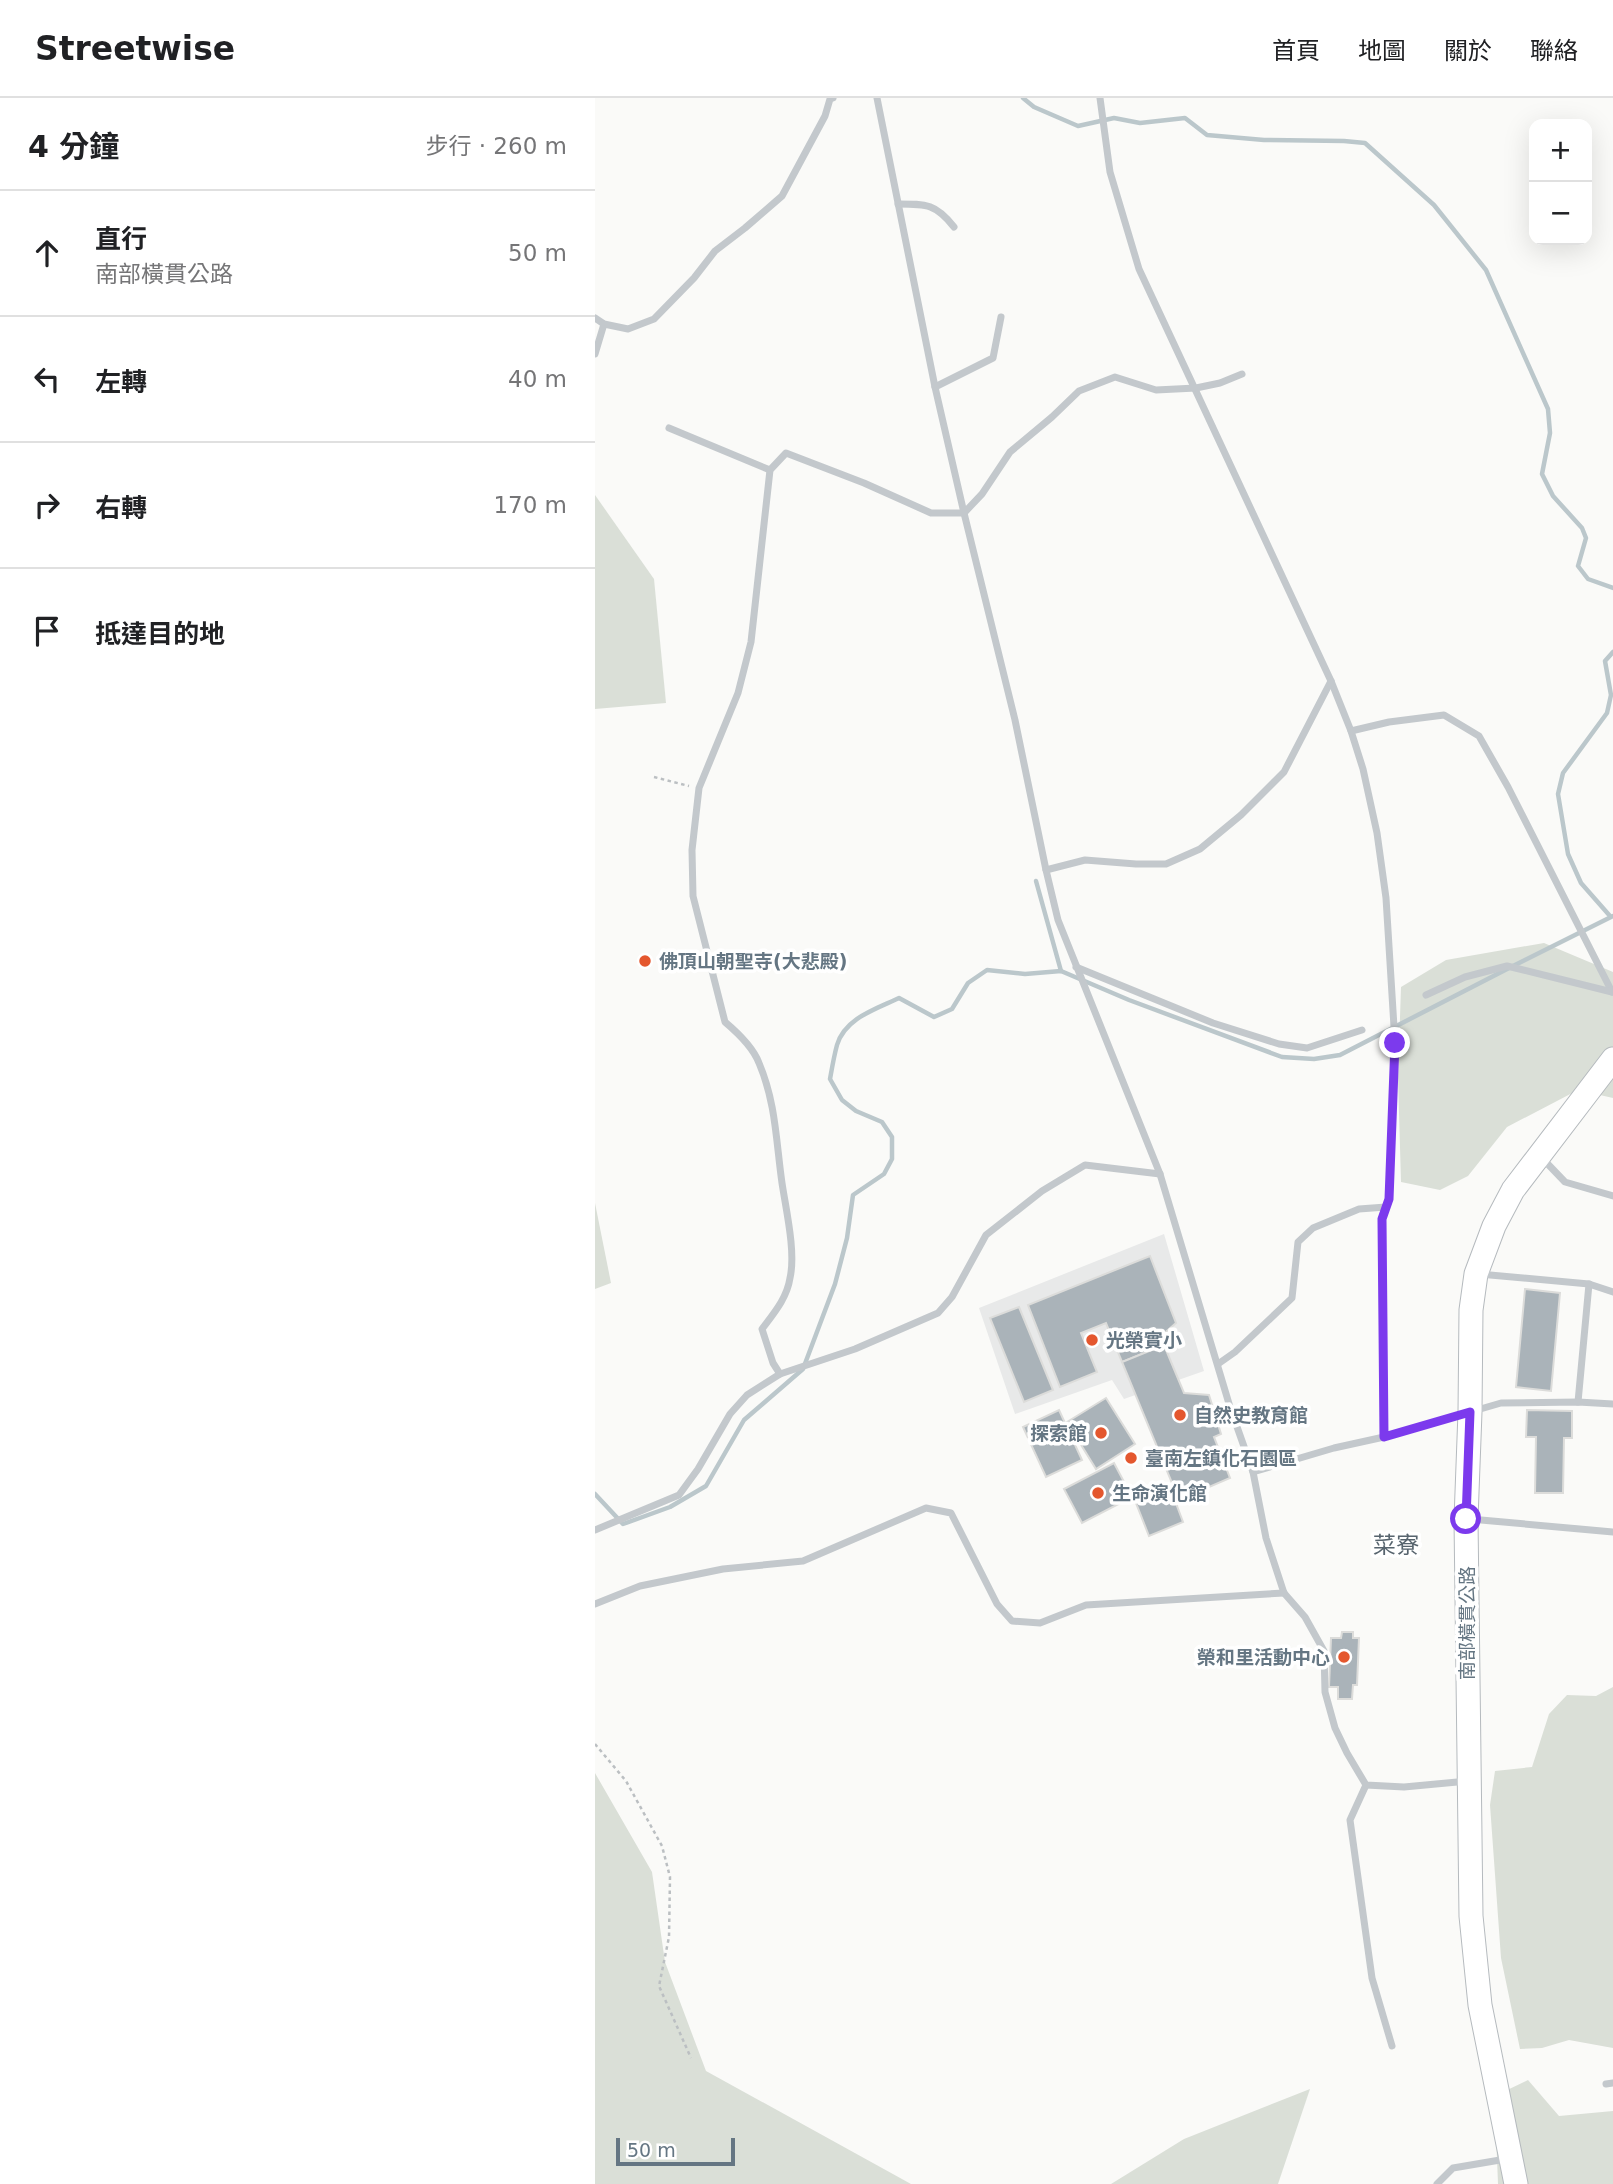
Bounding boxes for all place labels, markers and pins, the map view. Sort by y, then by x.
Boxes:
place label: 佛頂山朝聖寺(大悲殿) [659,950,847,972]
marker: 佛頂山朝聖寺(大悲殿) [637,953,653,969]
place label: 光榮實小 [1106,1329,1182,1351]
marker: 光榮實小 [1084,1332,1100,1348]
place label: 自然史教育館 [1194,1404,1308,1426]
marker: 自然史教育館 [1172,1407,1188,1423]
place label: 探索館 [1030,1422,1087,1444]
marker: 探索館 [1093,1425,1109,1441]
place label: 臺南左鎮化石園區 [1145,1447,1297,1469]
marker: 臺南左鎮化石園區 [1123,1450,1139,1466]
place label: 生命演化館 [1112,1482,1207,1504]
marker: 生命演化館 [1090,1485,1106,1501]
place label: 榮和里活動中心 [1197,1646,1330,1668]
marker: 榮和里活動中心 [1336,1649,1352,1665]

